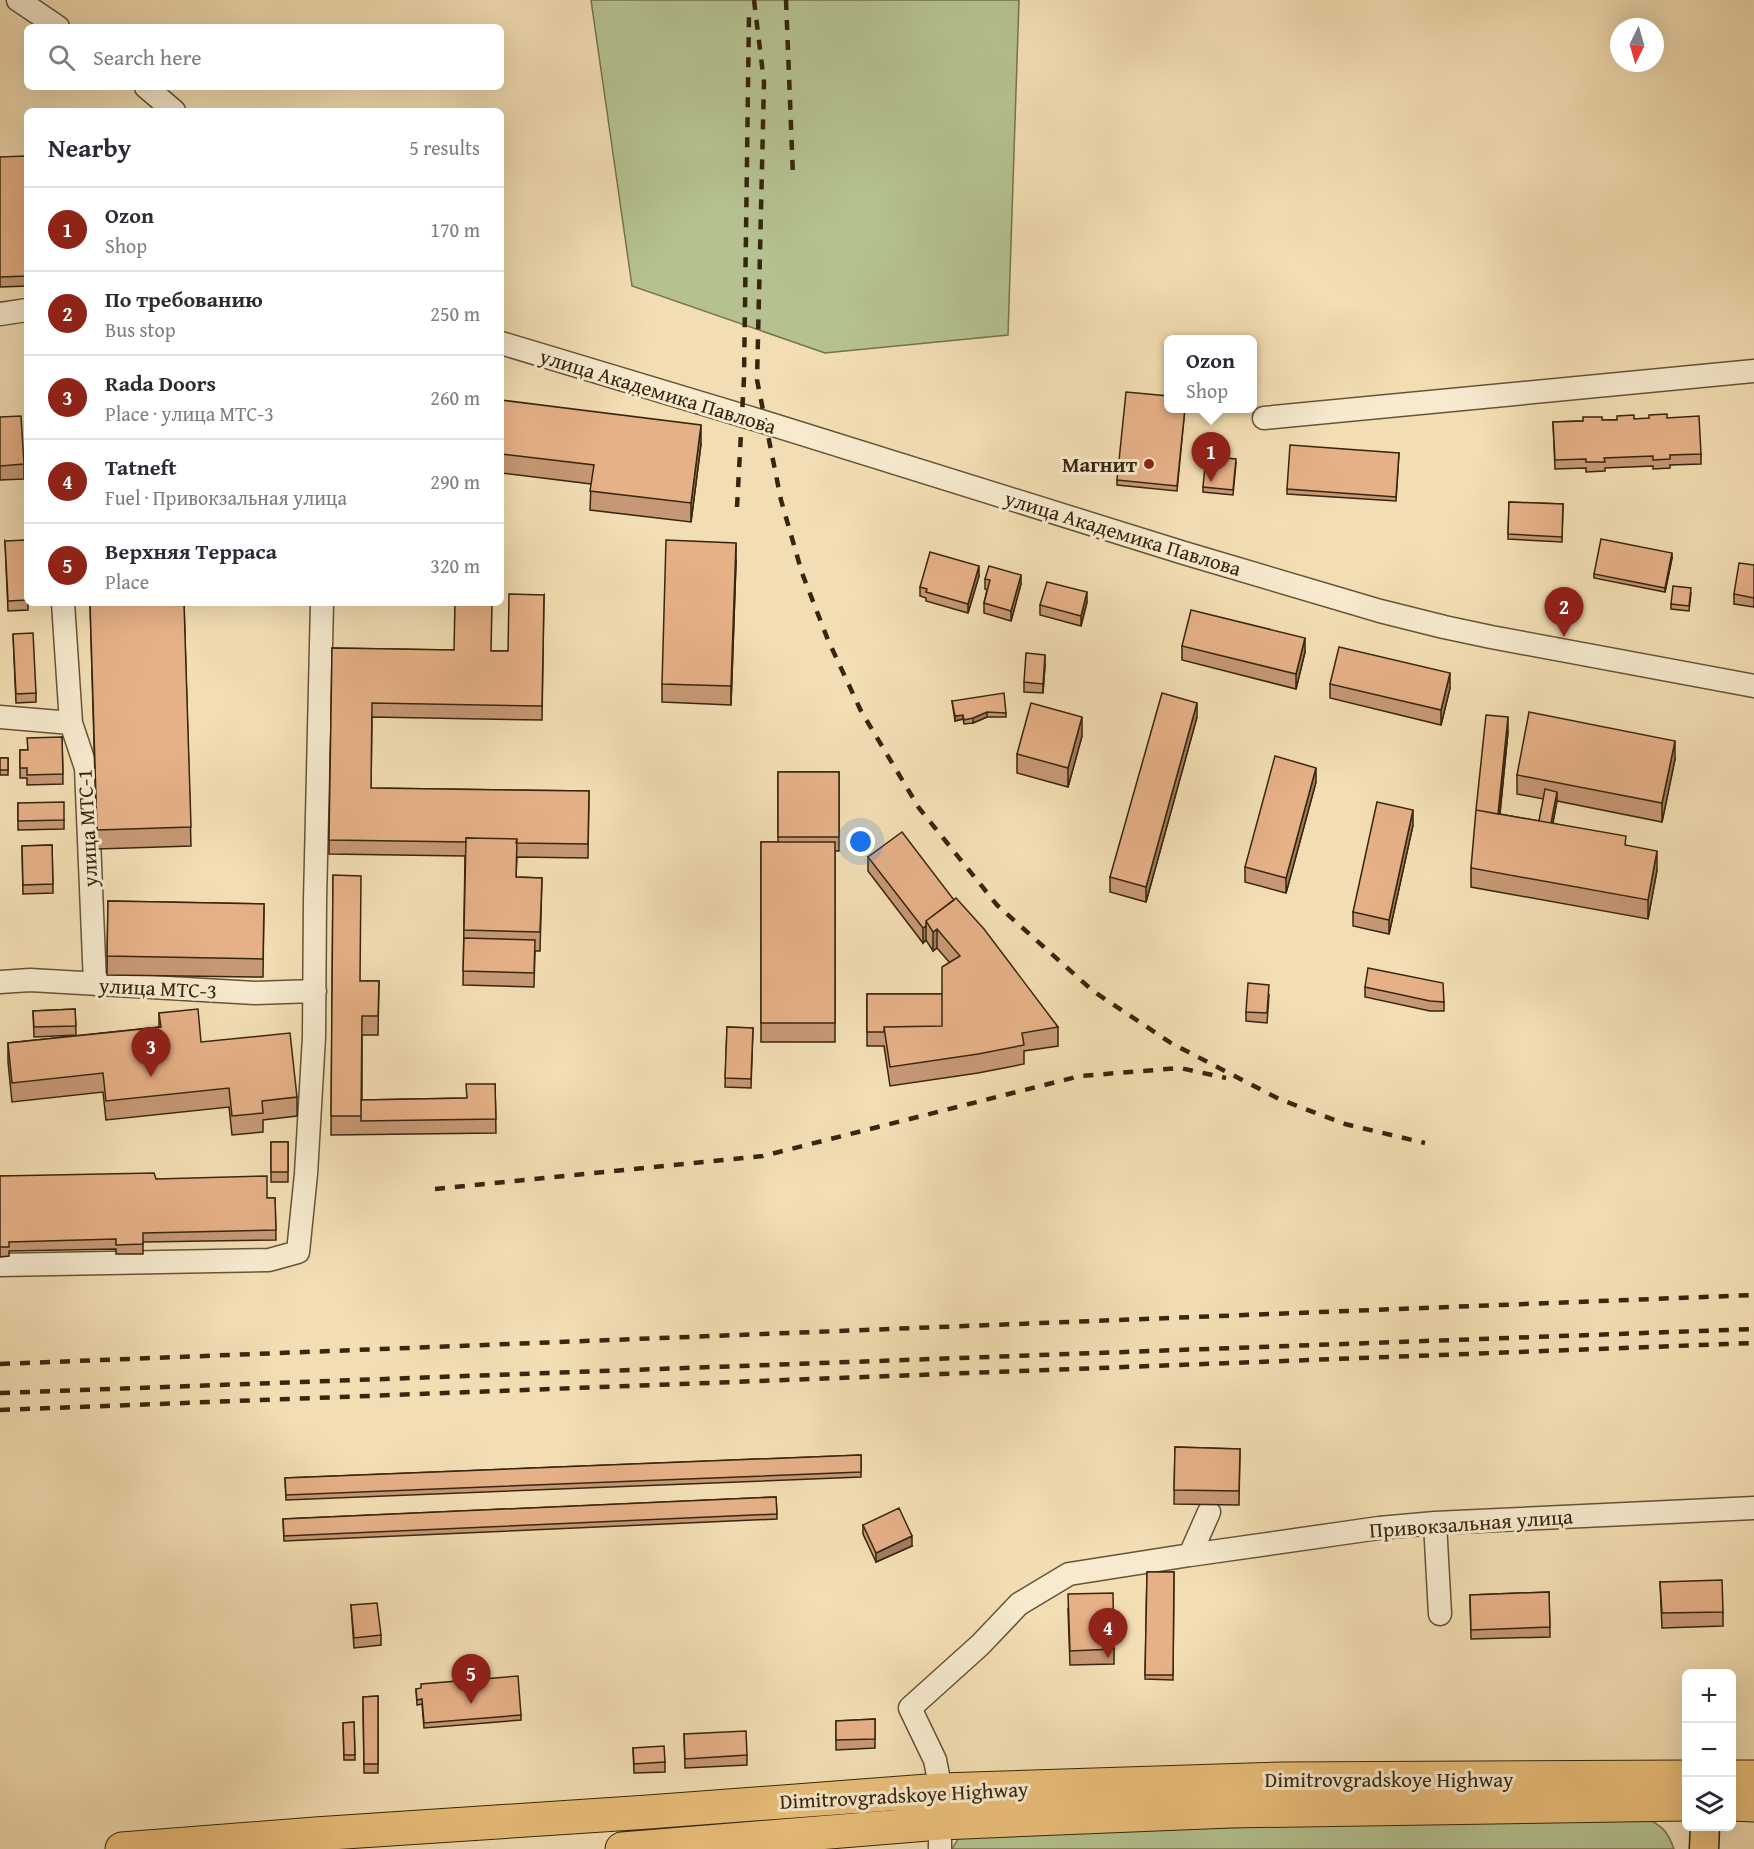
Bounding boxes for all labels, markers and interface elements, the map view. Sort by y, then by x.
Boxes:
north arrow [1610,18,1664,72]
search box [24,24,504,90]
icon: search [45,41,78,74]
text: Search here [93,41,202,73]
text: Nearby [48,128,131,167]
text: 5 results [409,133,480,162]
text: Ozon [105,199,154,231]
text: 1 [62,215,73,244]
text: 170 m [430,215,480,244]
text: Shop [105,231,147,260]
text: По требованию [105,283,263,315]
text: 2 [62,299,73,328]
text: 250 m [430,299,480,328]
text: Bus stop [105,315,176,344]
popup [1164,335,1257,413]
street label: улица Академика Павлова [535,340,780,442]
text: Ozon [1186,344,1235,376]
text: Rada Doors [105,367,216,399]
text: Shop [1186,376,1228,405]
text: 3 [62,383,73,412]
text: 260 m [430,383,480,412]
text: Place · улица МТС-3 [105,399,274,428]
pin: 1 [1192,432,1230,482]
place label: Магнит [1062,449,1138,480]
text: Tatneft [105,451,177,483]
marker: Магнит [1142,457,1156,471]
text: 4 [62,467,73,496]
text: 290 m [430,467,480,496]
street label: улица Академика Павлова [1000,482,1245,584]
text: Fuel · Привокзальная улица [105,483,347,512]
text: Верхняя Терраса [105,535,277,567]
text: 5 [62,551,73,580]
text: 320 m [430,551,480,580]
text: Place [105,567,149,596]
pin: 2 [1544,588,1584,637]
street label: улица МТС-1 [68,768,106,889]
your location [846,827,875,856]
street label: улица МТС-3 [97,969,218,1007]
pin: 3 [132,1028,170,1077]
street label: Привокзальная улица [1368,1500,1574,1546]
pin: 4 [1088,1608,1128,1658]
pin: 5 [452,1654,490,1704]
map controls [1682,1669,1736,1831]
button: + [1682,1669,1736,1723]
button: − [1682,1723,1736,1777]
street label: Dimitrovgradskoye Highway [1264,1764,1514,1795]
street label: Dimitrovgradskoye Highway [779,1773,1030,1817]
button: layers [1682,1777,1736,1831]

